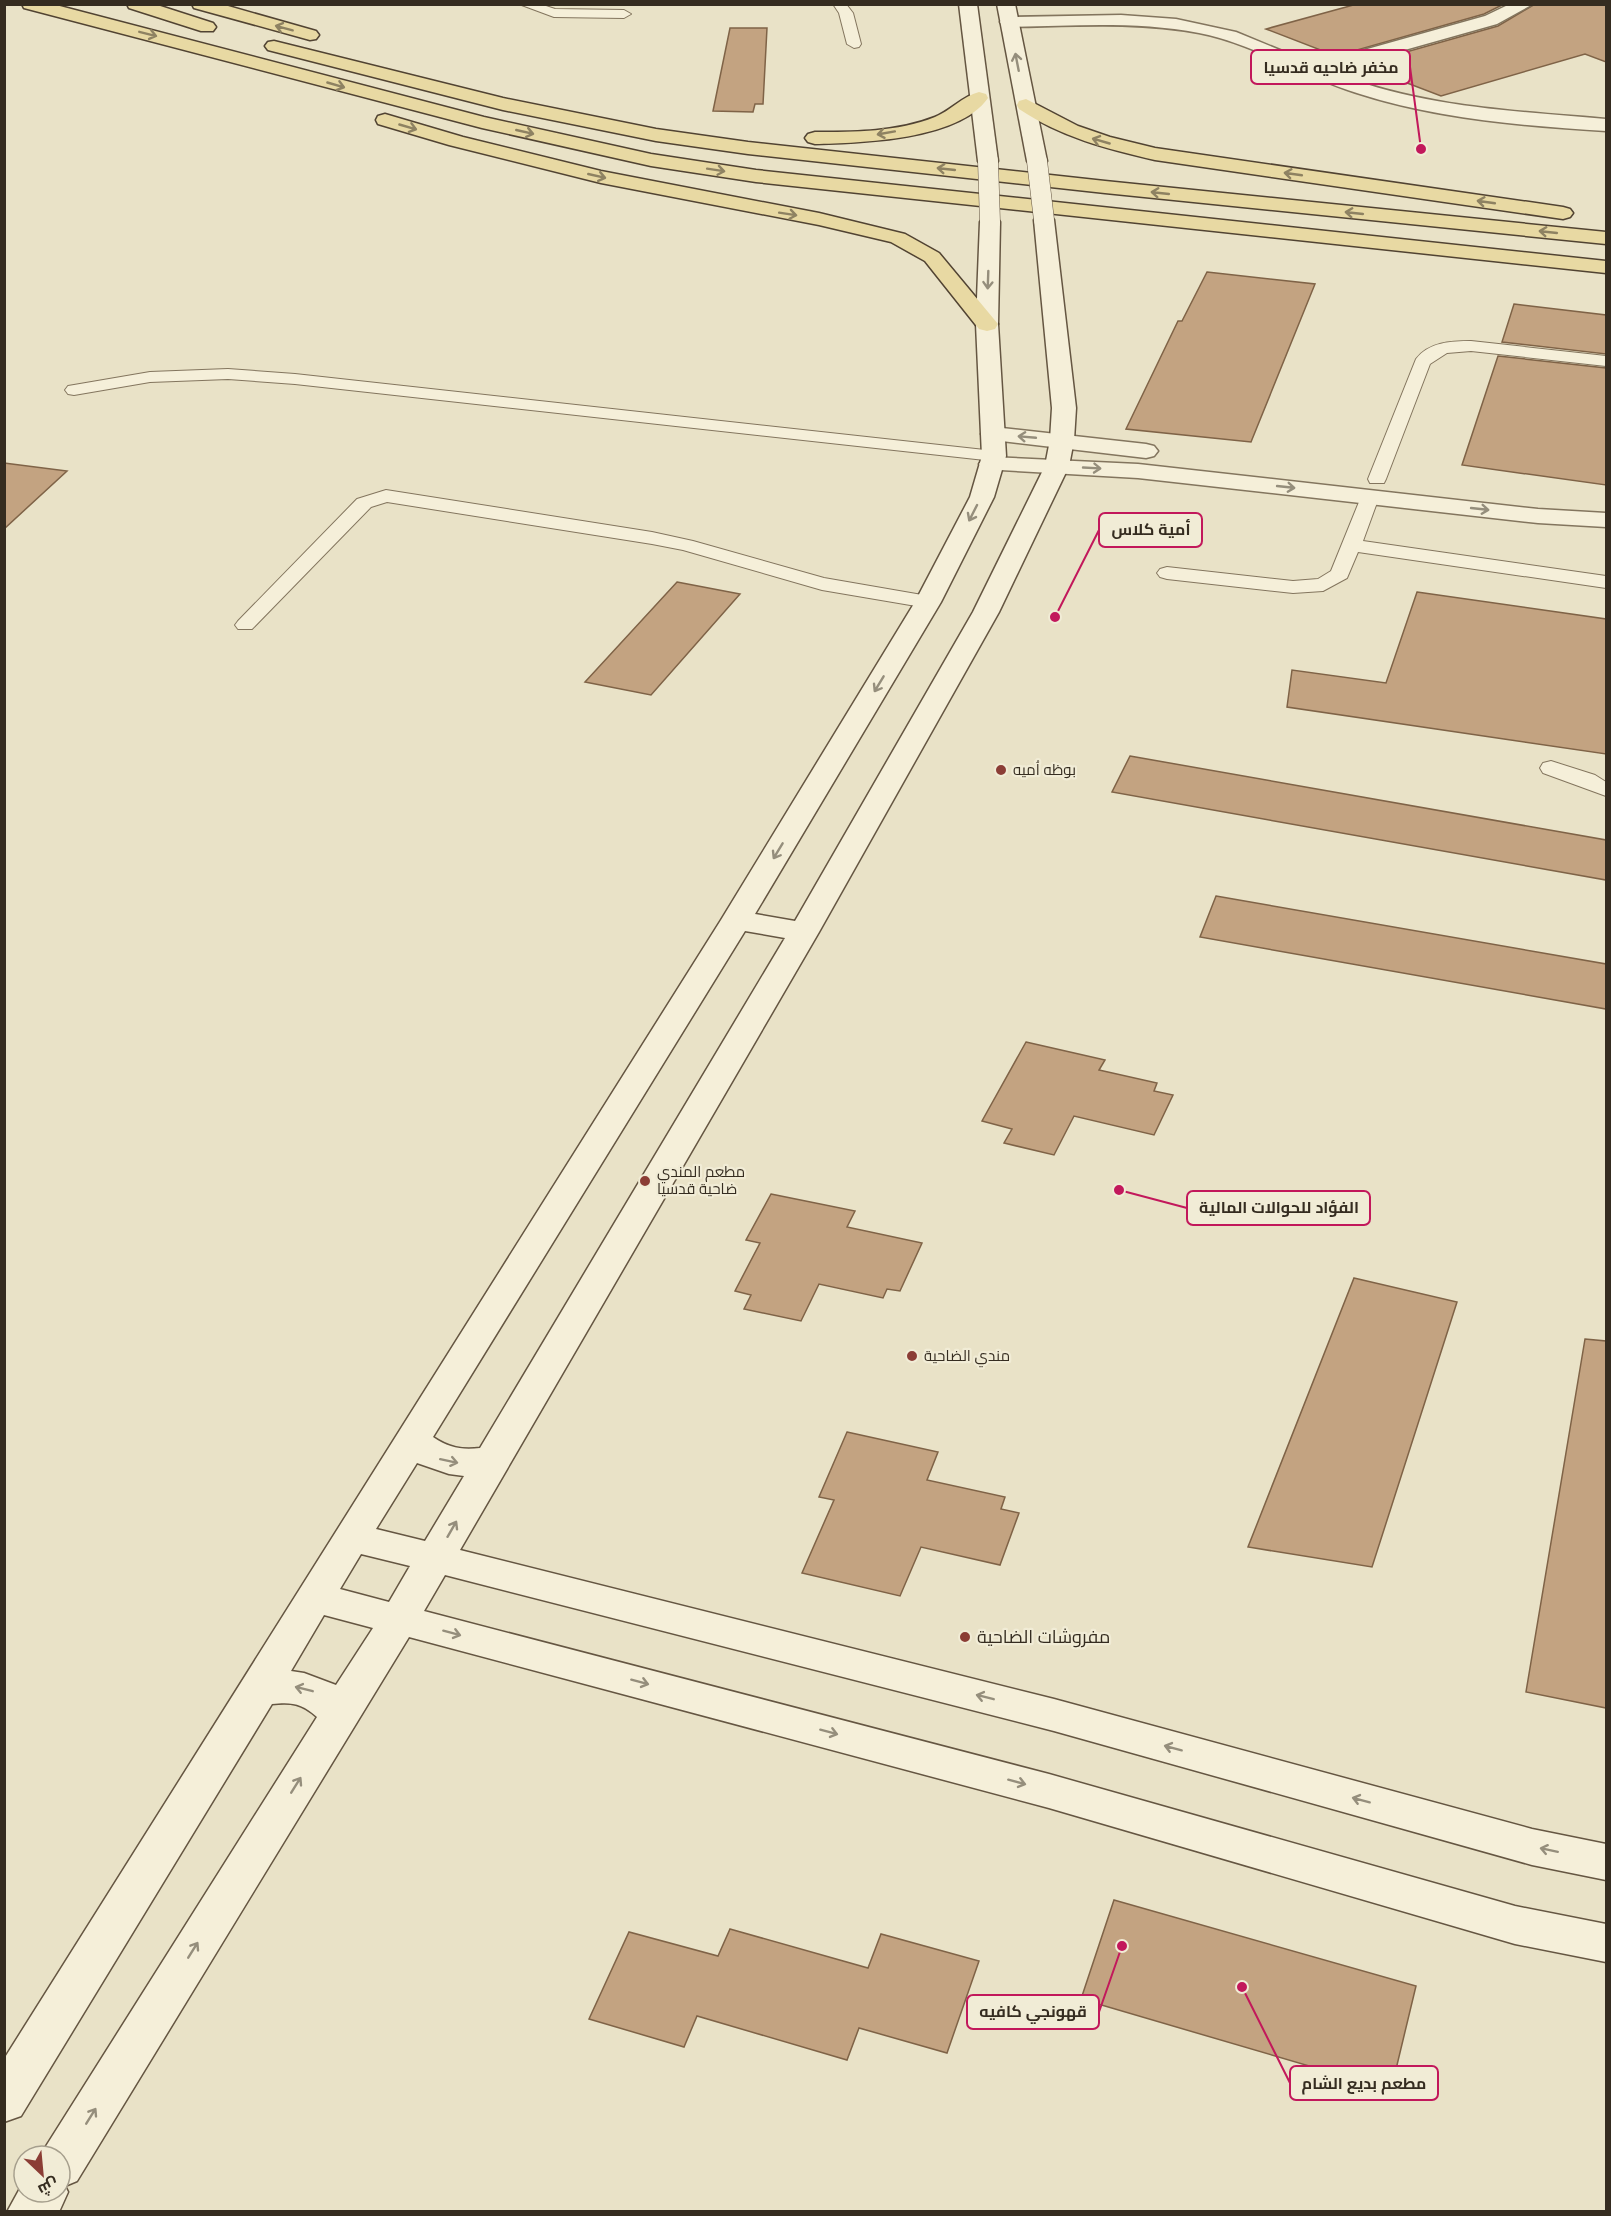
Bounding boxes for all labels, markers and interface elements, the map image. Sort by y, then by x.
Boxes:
one-way arrow [275,22,294,33]
one-way arrow [138,28,157,40]
callout: مخفر ضاحيه قدسيا [1251,50,1410,84]
one-way arrow [1011,53,1022,72]
text: مخفر ضاحيه قدسيا [1263,59,1399,77]
one-way arrow [326,80,345,92]
one-way arrow [398,122,417,133]
one-way arrow [515,127,534,139]
one-way arrow [877,128,897,139]
one-way arrow [1092,135,1111,146]
one-way arrow [936,164,956,175]
one-way arrow [706,165,726,176]
one-way arrow [1284,168,1304,179]
one-way arrow [587,170,606,182]
one-way arrow [1151,187,1171,198]
one-way arrow [1477,196,1497,207]
one-way arrow [1345,207,1365,218]
one-way arrow [778,208,797,219]
one-way arrow [1539,227,1559,238]
one-way arrow [982,270,994,290]
one-way arrow [1017,431,1037,442]
one-way arrow [1081,462,1101,473]
one-way arrow [1275,482,1295,493]
one-way arrow [967,504,979,522]
one-way arrow [1469,504,1489,515]
callout: أمية كلاس [1099,513,1202,547]
text: أمية كلاس [1112,519,1190,539]
one-way arrow [872,675,884,692]
place label: بوظه اُميه [1013,760,1076,779]
marker: بوظه اُميه [994,763,1008,777]
one-way arrow [772,842,784,859]
place label: مطعم المندي ضاحية قدسيا [657,1164,745,1197]
marker: مطعم المندي ضاحية قدسيا [638,1174,652,1188]
callout: الفؤاد للحوالات المالية [1187,1191,1370,1225]
text: الفؤاد للحوالات المالية [1199,1199,1359,1217]
place label: مندي الضاحية [924,1348,1010,1368]
marker: مندي الضاحية [905,1349,919,1363]
one-way arrow [439,1456,458,1467]
one-way arrow [447,1521,459,1538]
one-way arrow [442,1627,461,1639]
place label: مفروشات الضاحية [977,1627,1110,1648]
marker: مفروشات الضاحية [958,1630,972,1644]
one-way arrow [631,1677,650,1688]
one-way arrow [294,1683,313,1695]
one-way arrow [976,1691,995,1702]
one-way arrow [819,1726,838,1738]
one-way arrow [1164,1741,1183,1753]
one-way arrow [290,1777,302,1794]
one-way arrow [1007,1777,1026,1789]
one-way arrow [1352,1793,1371,1805]
one-way arrow [1540,1844,1559,1856]
one-way arrow [187,1942,200,1959]
callout: قهونجي كافيه [967,1995,1099,2029]
text: قهونجي كافيه [979,2003,1087,2024]
callout: مطعم بديع الشام [1290,2066,1438,2100]
text: مطعم بديع الشام [1302,2075,1426,2095]
one-way arrow [85,2108,97,2125]
north arrow [12,2144,72,2204]
text: ش [35,2174,61,2199]

